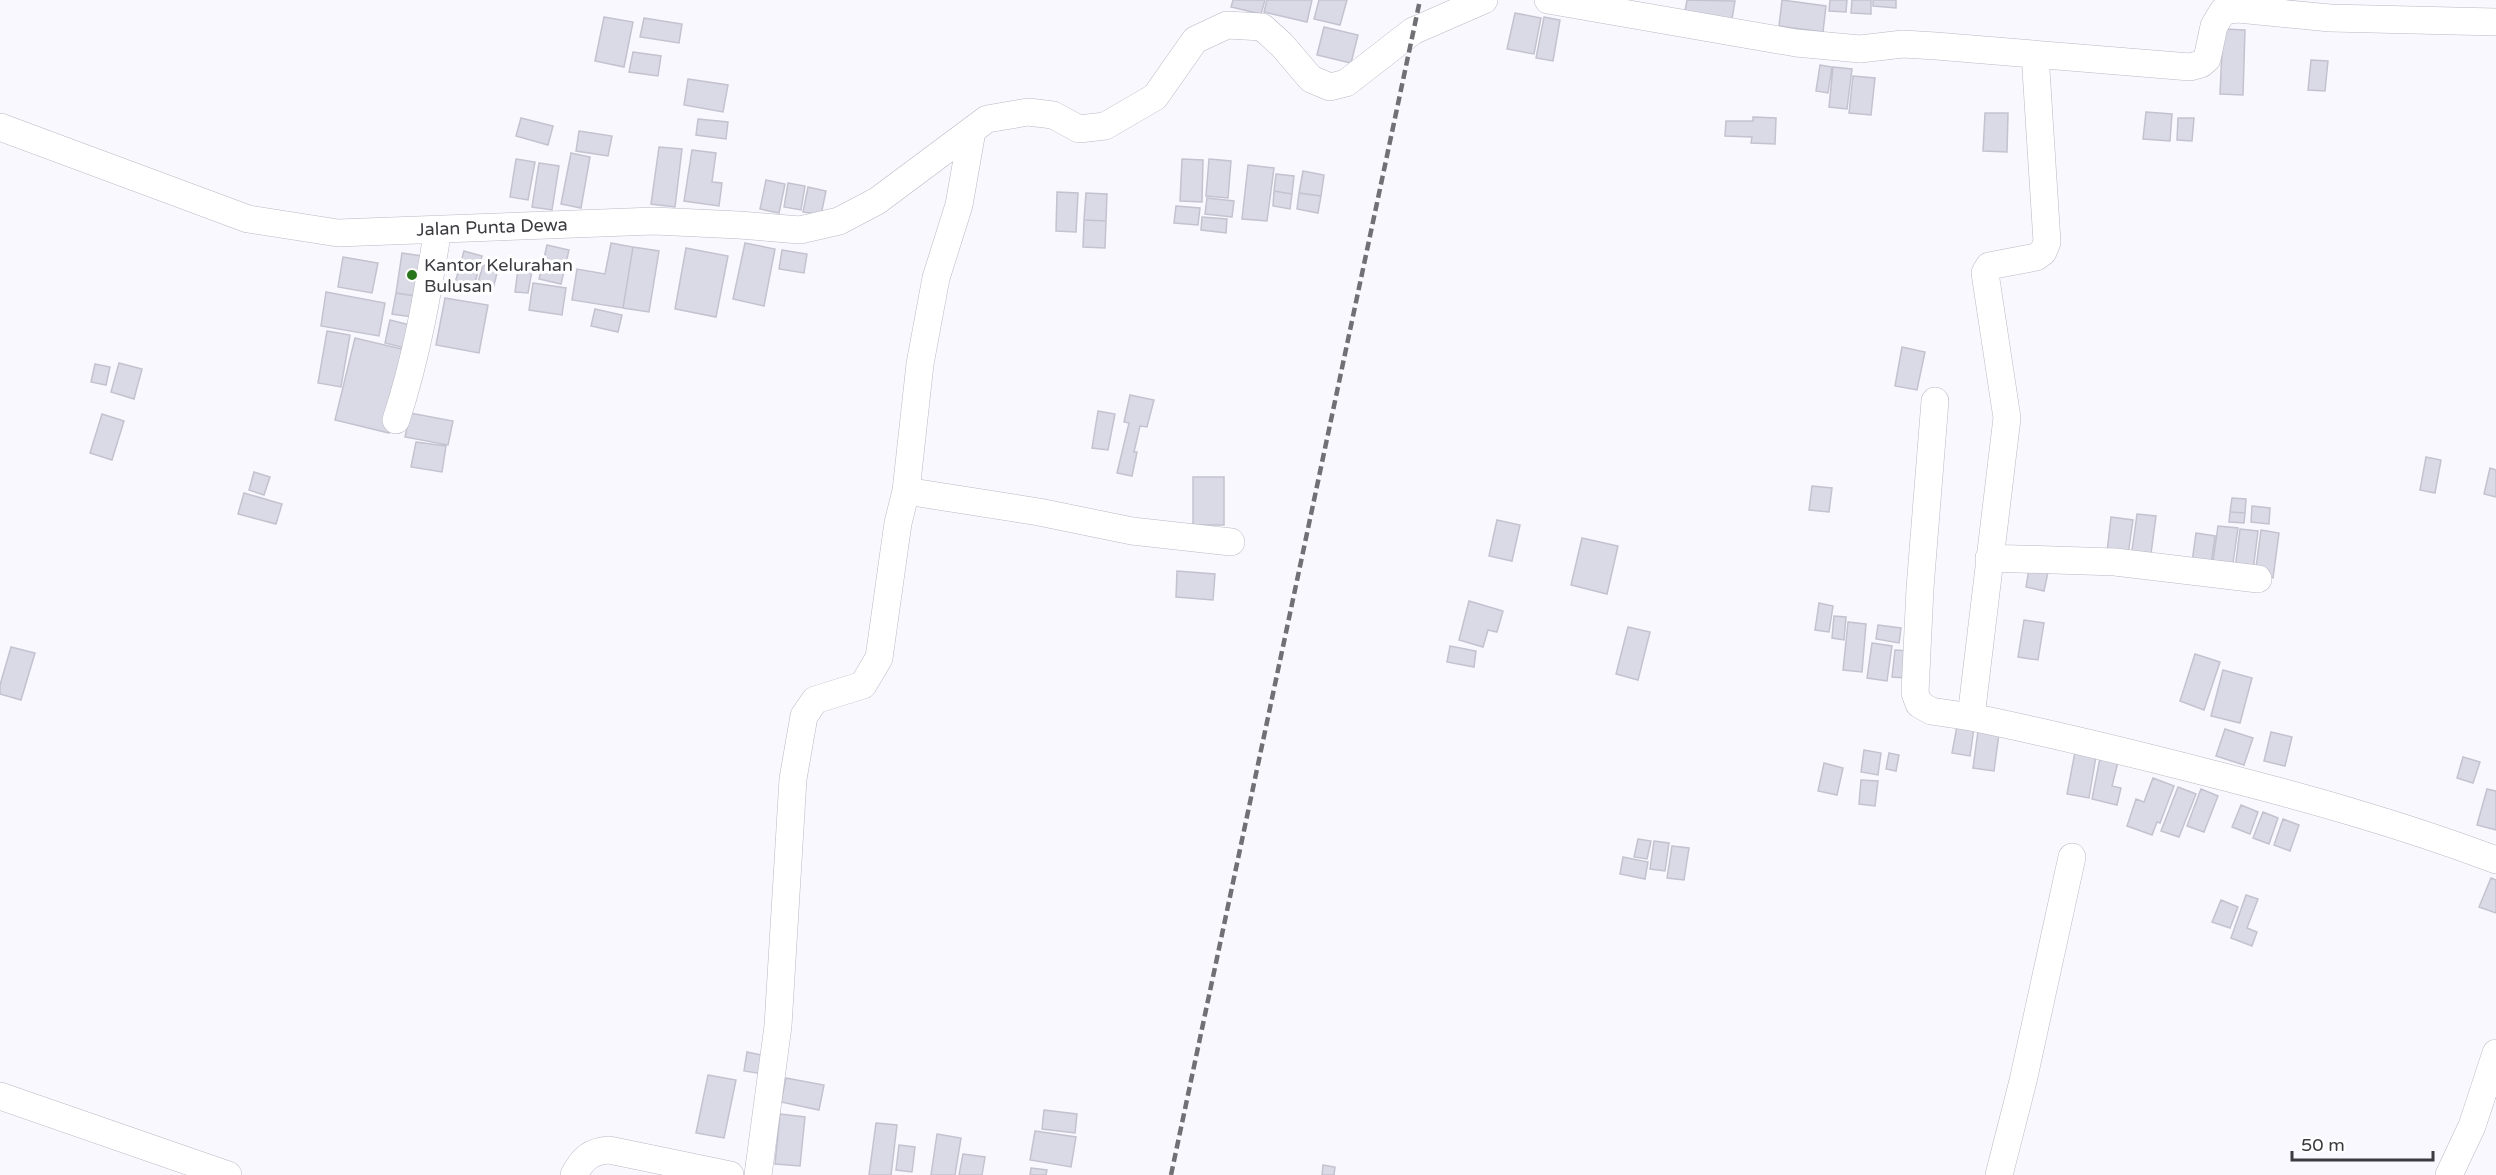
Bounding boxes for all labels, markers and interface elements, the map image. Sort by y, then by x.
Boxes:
street label: Jalan Punta Dewa [416,213,568,241]
place label: Kantor Kelurahan Bulusan [424,254,573,297]
marker: Kantor Kelurahan Bulusan [405,268,419,282]
scale bar [2292,1124,2433,1162]
text: 50 m [2301,1134,2345,1156]

